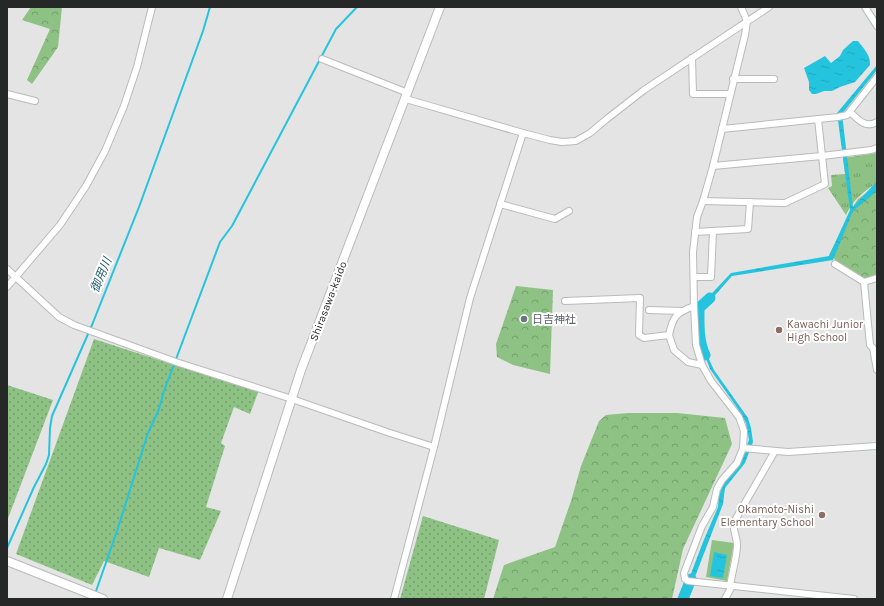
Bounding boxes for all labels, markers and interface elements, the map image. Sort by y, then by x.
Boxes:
water label: 御用川 [88,254,115,294]
street label: Shirasawa-kaido [307,259,350,343]
place label: 日吉神社 [532,313,576,326]
marker: 日吉神社 [519,314,529,324]
place label: Kawachi Junior High School [787,318,863,344]
marker: Kawachi Junior High School [774,325,784,335]
place label: Okamoto-Nishi Elementary School [721,503,814,529]
marker: Okamoto-Nishi Elementary School [817,510,827,520]

